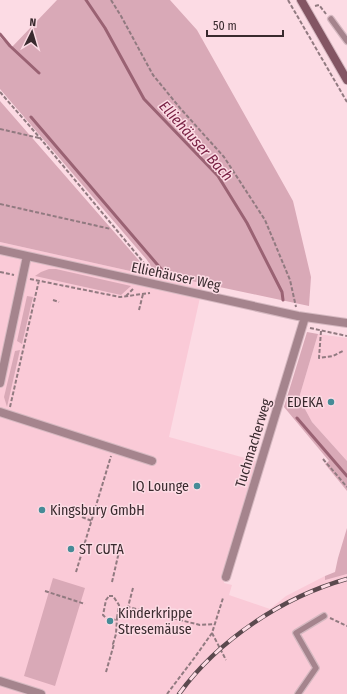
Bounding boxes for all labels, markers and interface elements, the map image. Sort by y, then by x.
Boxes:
north arrow [12,12,52,52]
scale bar [207,12,283,38]
text: N [29,16,37,29]
text: 50 m [213,19,237,33]
water label: Elliehäuser Bach [155,97,237,185]
street label: Elliehäuser Weg [130,259,222,294]
place label: EDEKA [287,394,324,411]
street label: Tuchmacherweg [232,396,275,490]
marker: EDEKA [326,397,336,407]
place label: IQ Lounge [132,478,189,495]
marker: IQ Lounge [192,481,202,491]
place label: Kingsbury GmbH [50,502,145,519]
marker: Kingsbury GmbH [37,505,47,515]
place label: ST CUTA [79,541,124,558]
marker: ST CUTA [66,544,76,554]
place label: Kinderkrippe Stresemäuse [118,605,192,638]
marker: Kinderkrippe Stresemäuse [105,616,115,626]

